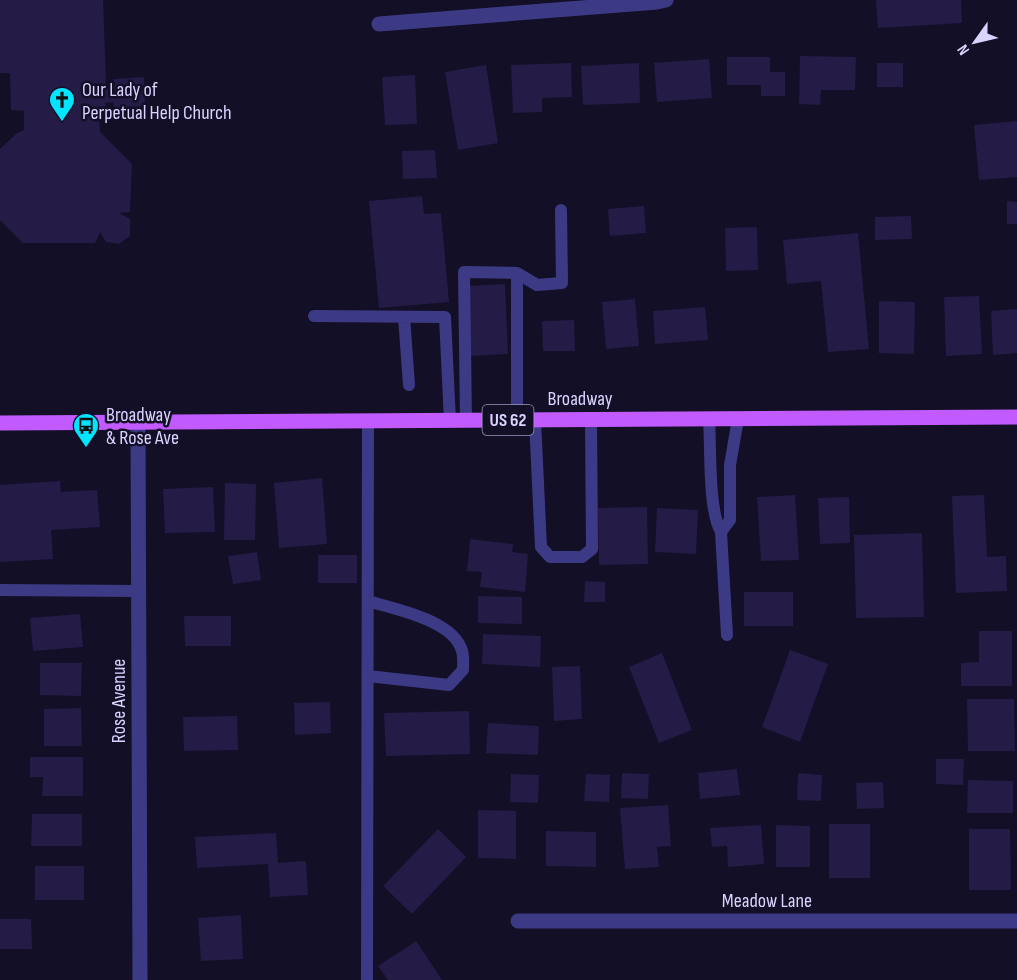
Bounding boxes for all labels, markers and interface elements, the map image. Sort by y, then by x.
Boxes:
north arrow [945,12,1005,72]
text: N [954,41,974,58]
place label: Our Lady of Perpetual Help Church [82,78,232,125]
church icon: Our Lady of Perpetual Help Church [47,85,77,123]
street label: Broadway [548,387,613,411]
place label: Broadway & Rose Ave [106,403,179,450]
road number: US 62 [482,405,534,435]
bus stop icon: Broadway & Rose Ave [71,411,101,449]
street label: Rose Avenue [107,659,131,743]
street label: Meadow Lane [722,889,812,913]

